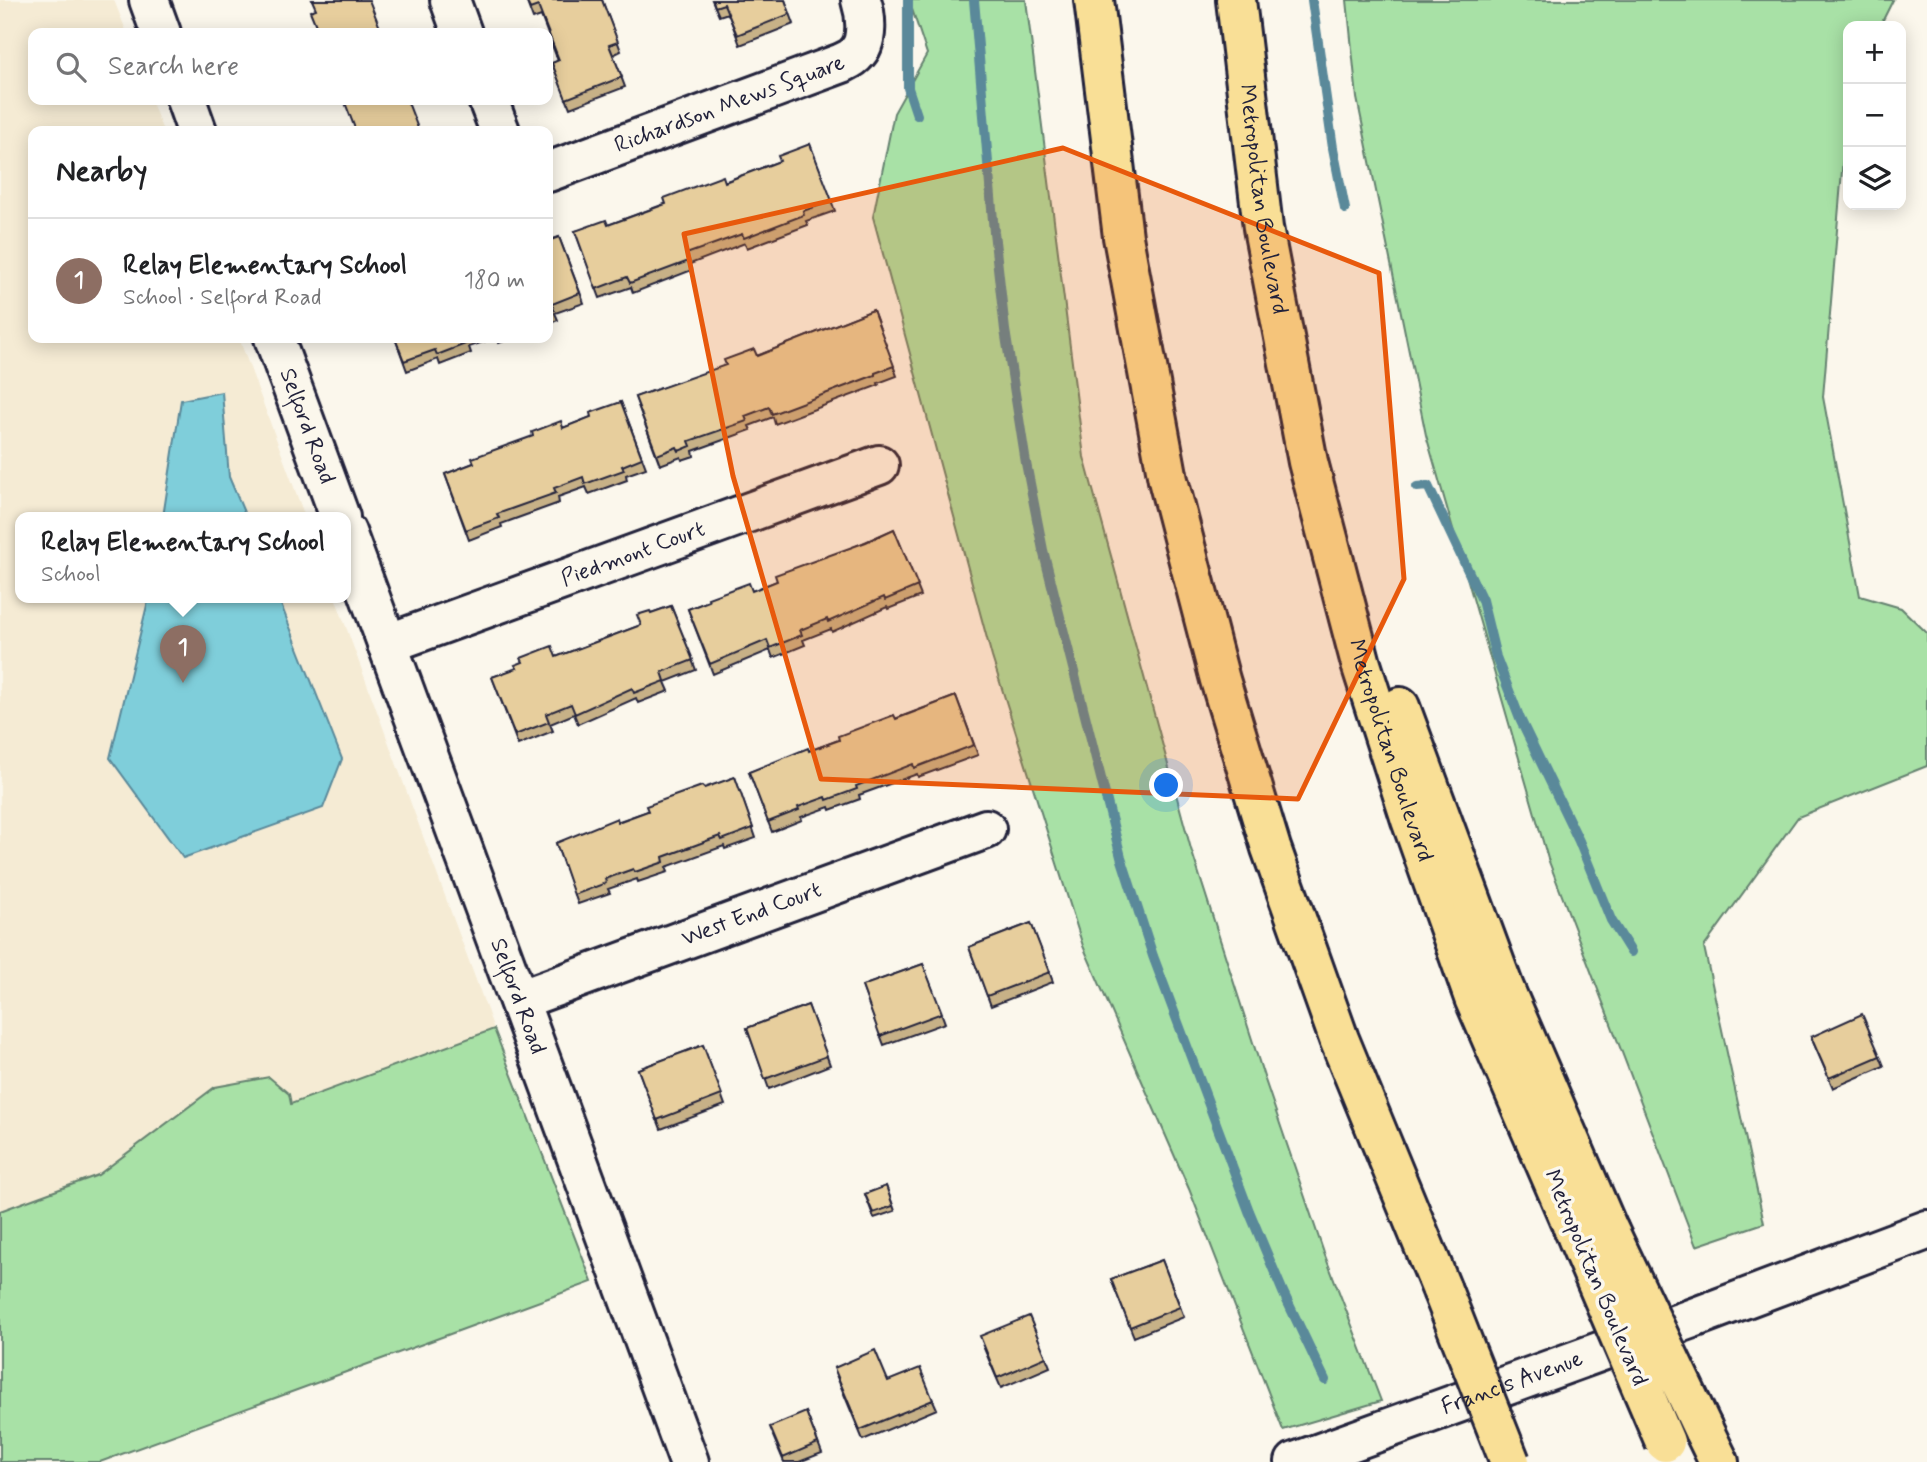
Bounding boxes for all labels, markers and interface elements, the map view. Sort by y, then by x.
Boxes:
map controls [1843,21,1906,210]
button: + [1843,21,1906,84]
search box [28,28,553,105]
icon: search [52,48,90,86]
street label: Richardson Mews Square [610,48,850,161]
text: Search here [108,50,239,84]
street label: Metropolitan Boulevard [1231,83,1294,317]
button: − [1843,84,1906,147]
button: layers [1843,147,1906,210]
text: Nearby [56,152,147,191]
text: Relay Elementary School [123,249,407,283]
text: 1 [74,266,84,296]
text: 180 m [464,266,525,296]
text: School · Selford Road [123,283,321,313]
street label: Selford Road [271,364,342,488]
popup [15,512,351,603]
street label: Piedmont Court [557,514,709,594]
text: Relay Elementary School [41,526,325,560]
text: School [41,560,101,590]
pin: 1 [160,625,206,683]
street label: Metropolitan Boulevard [1340,636,1440,866]
your location [1149,768,1183,802]
street label: West End Court [678,875,826,954]
street label: Selford Road [482,934,552,1058]
street label: Metropolitan Boulevard [1536,1165,1654,1391]
street label: Francis Avenue [1437,1344,1587,1423]

